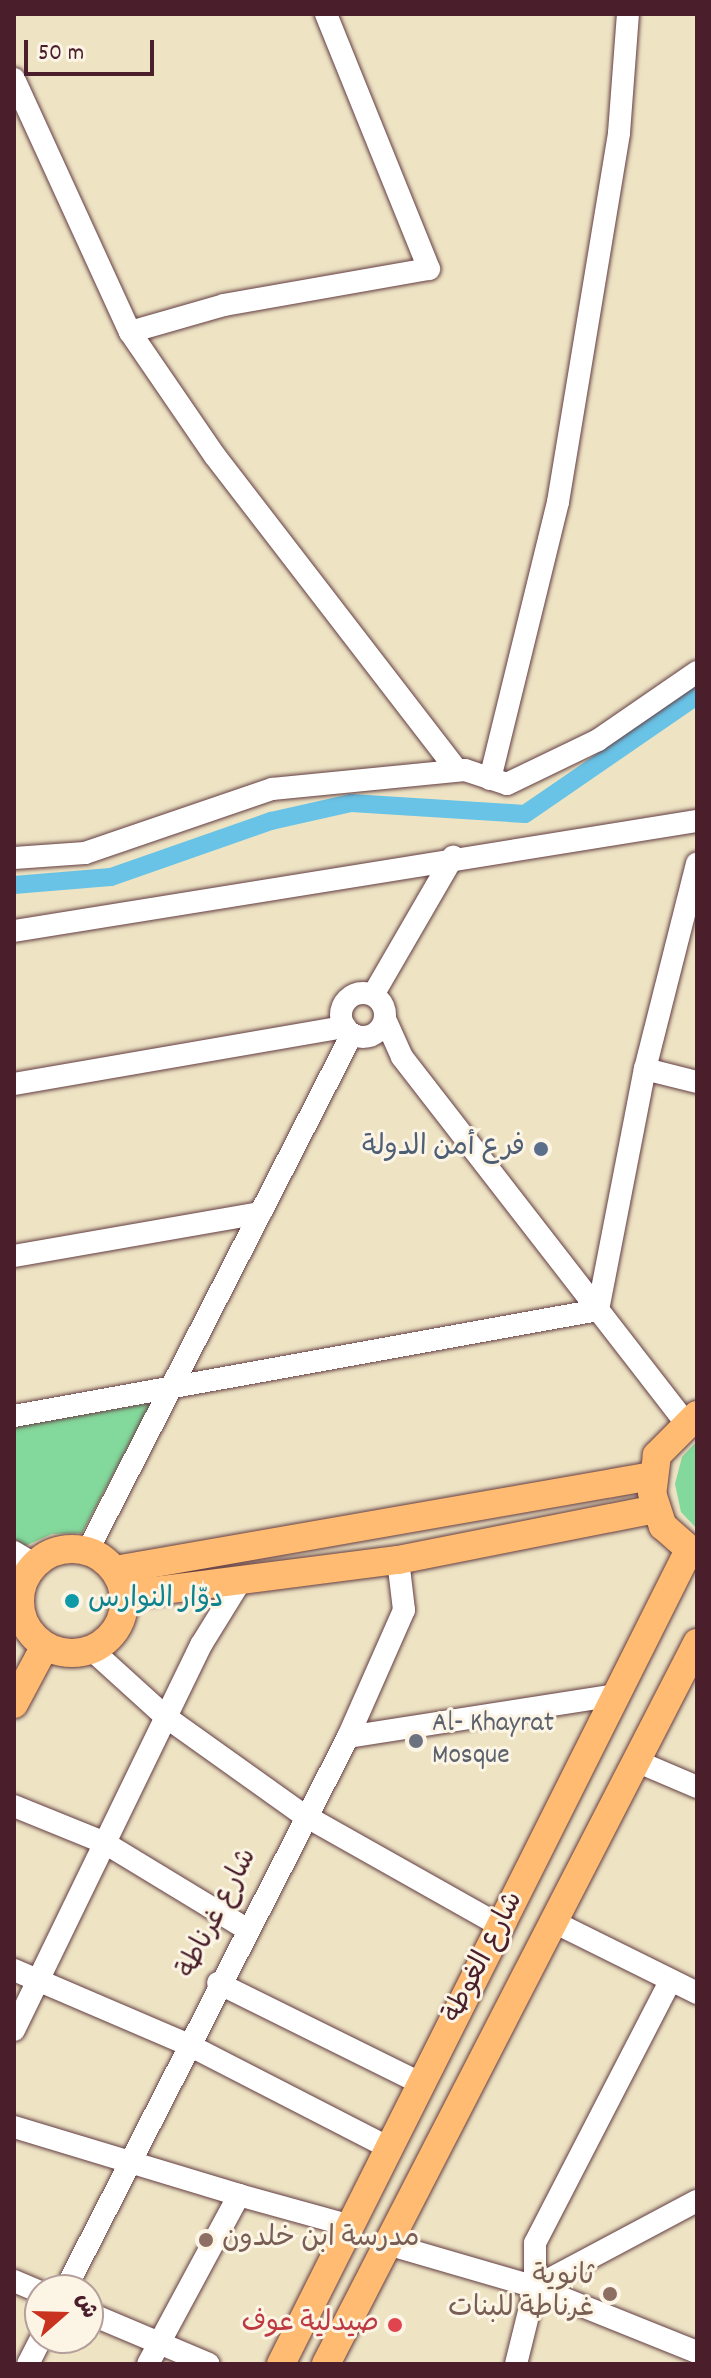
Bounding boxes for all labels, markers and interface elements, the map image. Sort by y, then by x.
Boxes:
scale bar [28,24,158,74]
text: 50 m [38,37,84,71]
place label: فرع أمن الدولة [362,1132,525,1166]
marker: فرع أمن الدولة [532,1140,550,1158]
place label: دوّار النوارس [88,1584,223,1618]
marker: دوّار النوارس [63,1592,81,1610]
place label: Al- Khayrat Mosque [432,1708,554,1774]
marker: Al- Khayrat Mosque [407,1732,425,1750]
street label: شارع غرناطة [172,1844,266,1984]
street label: شارع الغوطة [438,1887,532,2029]
place label: مدرسة ابن خلدون [222,2223,419,2257]
marker: مدرسة ابن خلدون [197,2231,215,2249]
place label: ثانوية غرناطة للبنات [448,2261,594,2327]
north arrow [24,2274,104,2354]
marker: ثانوية غرناطة للبنات [601,2285,619,2303]
text: ش [66,2290,104,2323]
place label: صيدلية عوف [241,2308,379,2342]
marker: صيدلية عوف [386,2316,404,2334]

